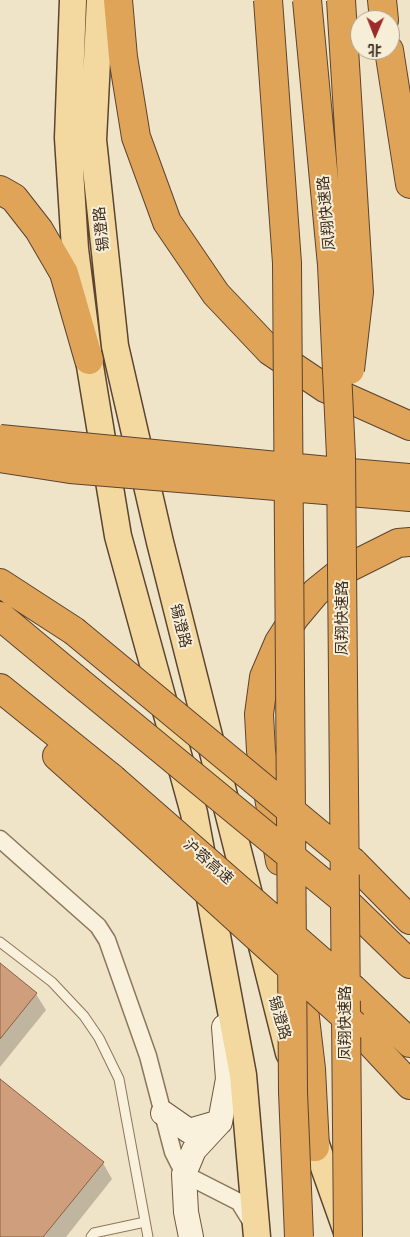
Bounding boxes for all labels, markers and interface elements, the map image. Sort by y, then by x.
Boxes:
north arrow [350,10,400,60]
text: 北 [368,41,382,58]
street label: 凤翔快速路 [315,175,339,251]
street label: 锡澄路 [91,206,113,252]
street label: 凤翔快速路 [334,581,352,655]
street label: 锡澄路 [166,602,194,650]
street label: 沪蓉高速 [179,836,237,888]
street label: 凤翔快速路 [337,986,355,1060]
street label: 锡澄路 [264,994,294,1042]

